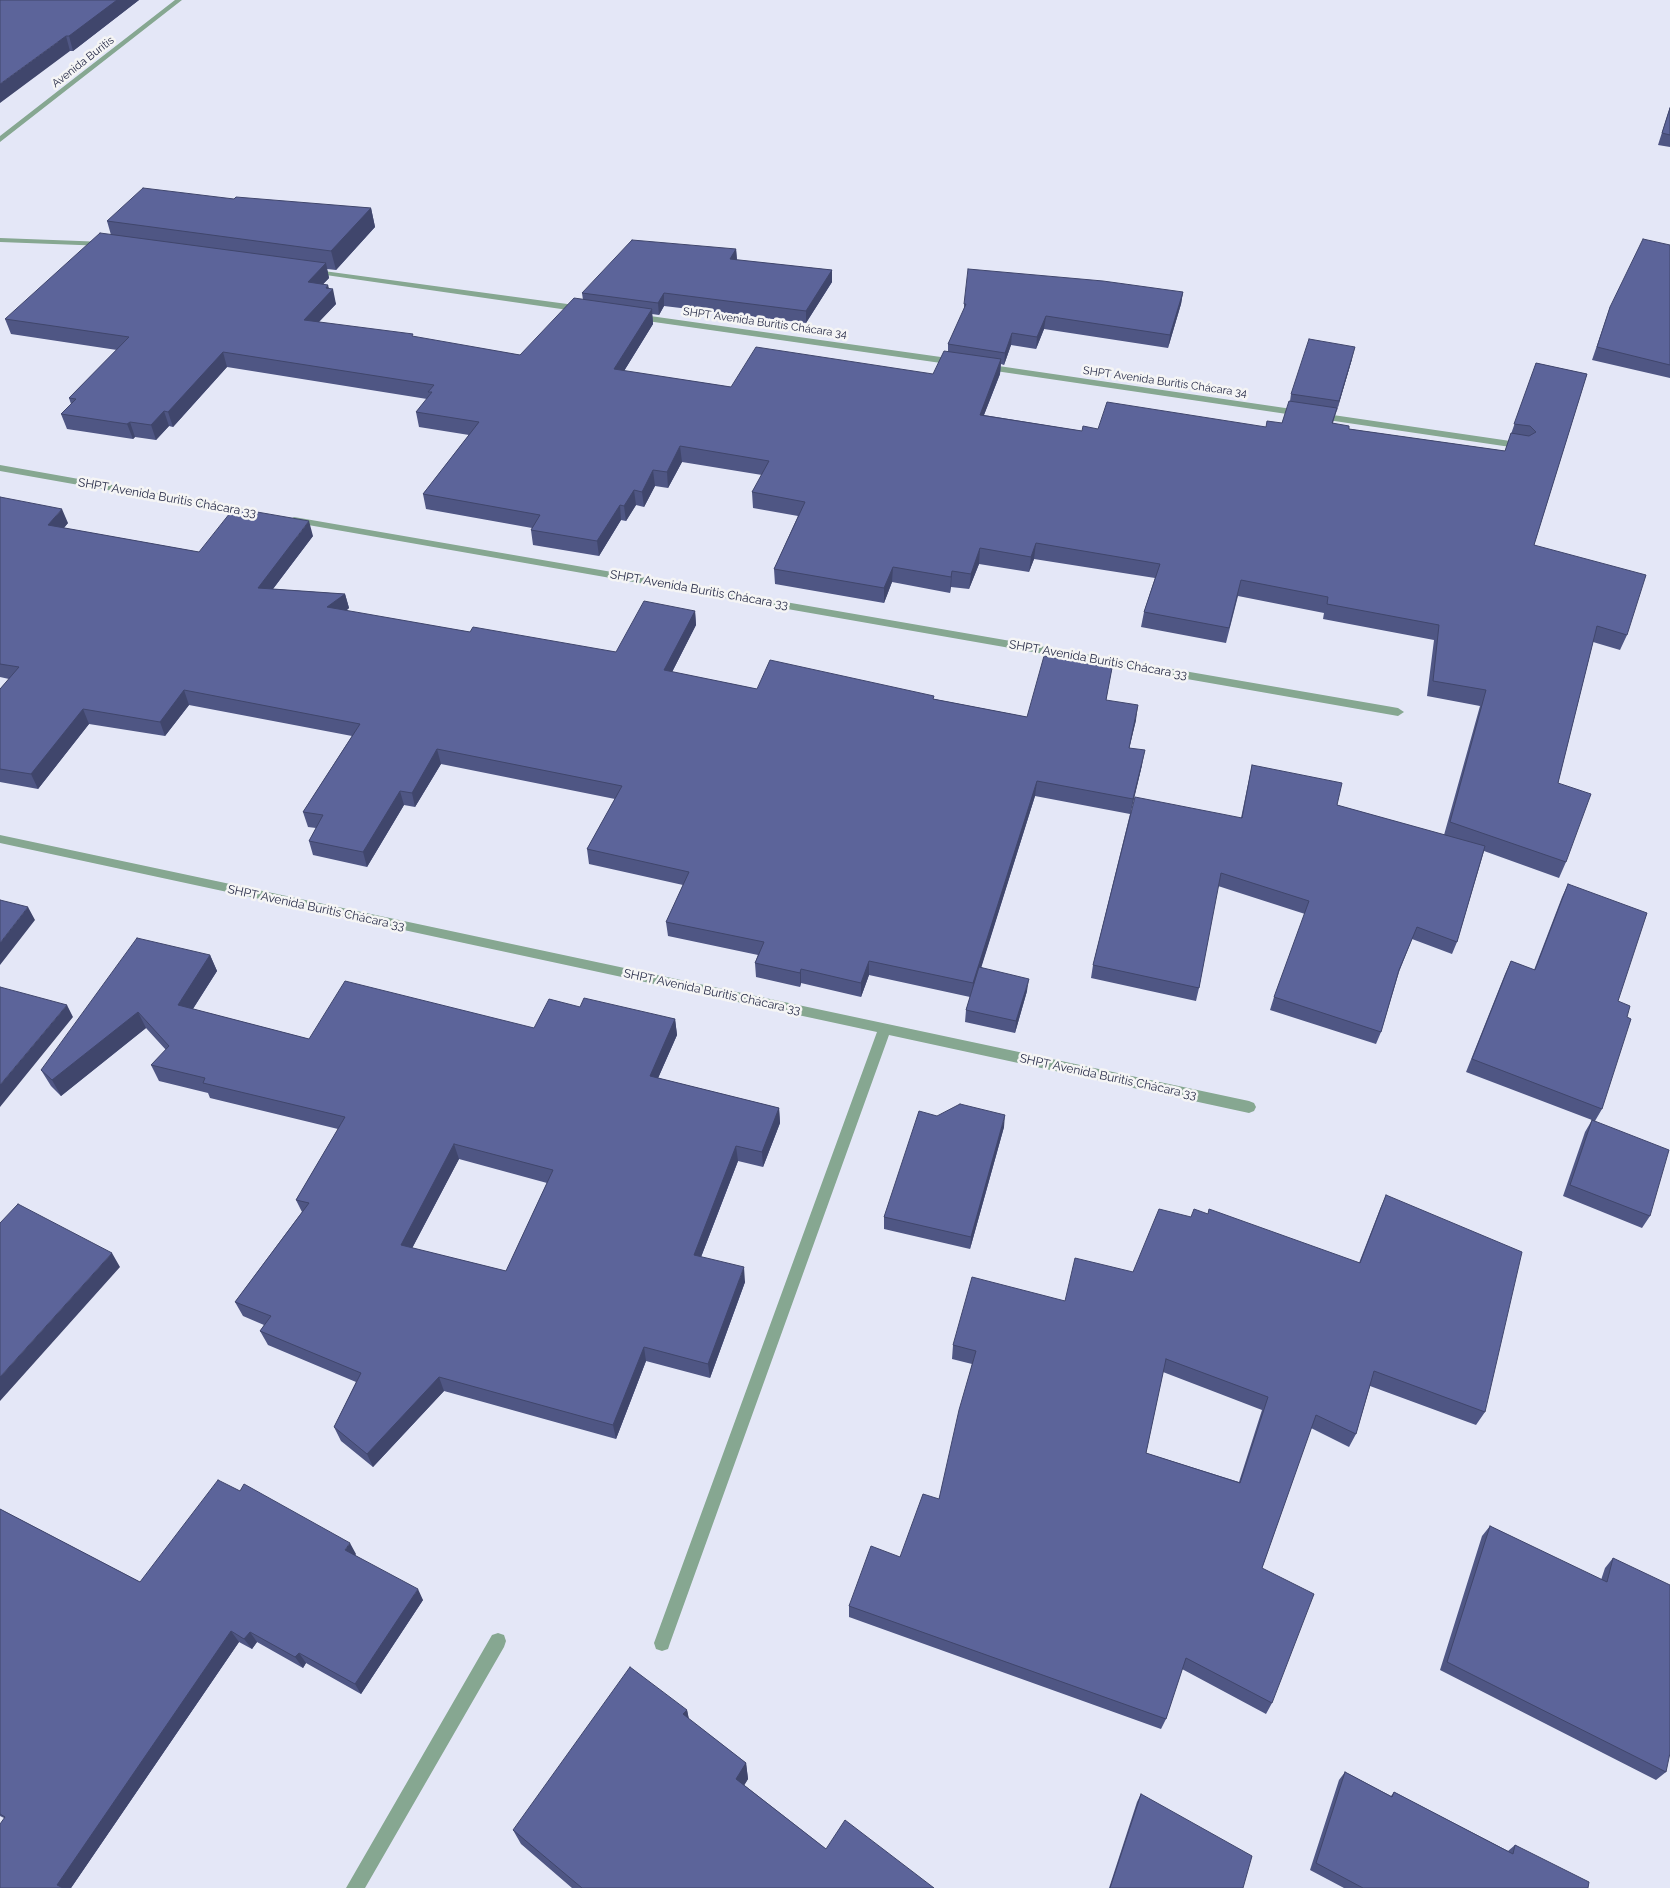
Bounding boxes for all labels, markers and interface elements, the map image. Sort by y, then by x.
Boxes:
street label: Avenida Buritis [49,34,117,90]
street label: SHPT Avenida Buritis Chácara 34 [682,305,848,341]
street label: SHPT Avenida Buritis Chácara 34 [1082,364,1248,400]
street label: SHPT Avenida Buritis Chácara 33 [77,475,257,521]
street label: SHPT Avenida Buritis Chácara 33 [609,567,789,613]
street label: SHPT Avenida Buritis Chácara 33 [1008,637,1188,683]
street label: SHPT Avenida Buritis Chácara 33 [226,882,406,934]
street label: SHPT Avenida Buritis Chácara 33 [622,966,802,1018]
street label: SHPT Avenida Buritis Chácara 33 [1018,1051,1198,1103]

